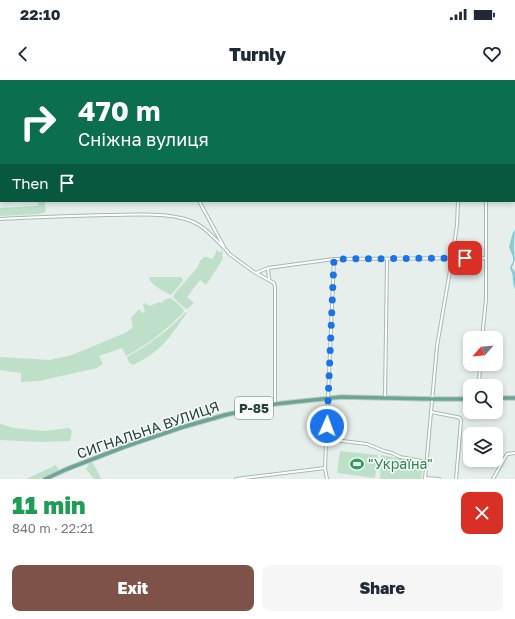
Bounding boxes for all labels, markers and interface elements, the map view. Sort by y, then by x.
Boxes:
text: 22:10 [20,5,61,23]
icon: back [12,43,34,65]
text: Turnly [229,43,286,65]
icon: heart [481,43,503,65]
text: 470 m [78,94,160,127]
icon: right [12,96,64,148]
text: Сніжна вулиця [78,128,209,150]
icon: arrive [56,172,78,194]
text: Then [12,174,48,192]
pin [448,241,482,275]
icon: arrive [454,247,476,269]
north arrow [463,331,503,371]
map controls [463,331,503,467]
button: search [463,379,503,419]
street label: СИГНАЛЬНА ВУЛИЦЯ [74,397,221,462]
road number: Р-85 [235,397,273,419]
position arrow [306,405,348,447]
button: layers [463,427,503,467]
place label: "Україна" [368,455,433,472]
sports icon: "Україна" [349,456,365,472]
text: 11 min [12,490,86,519]
button: close [461,492,503,534]
text: 840 m · 22:21 [12,520,94,536]
button: Exit [12,565,254,611]
button: Share [262,565,503,611]

